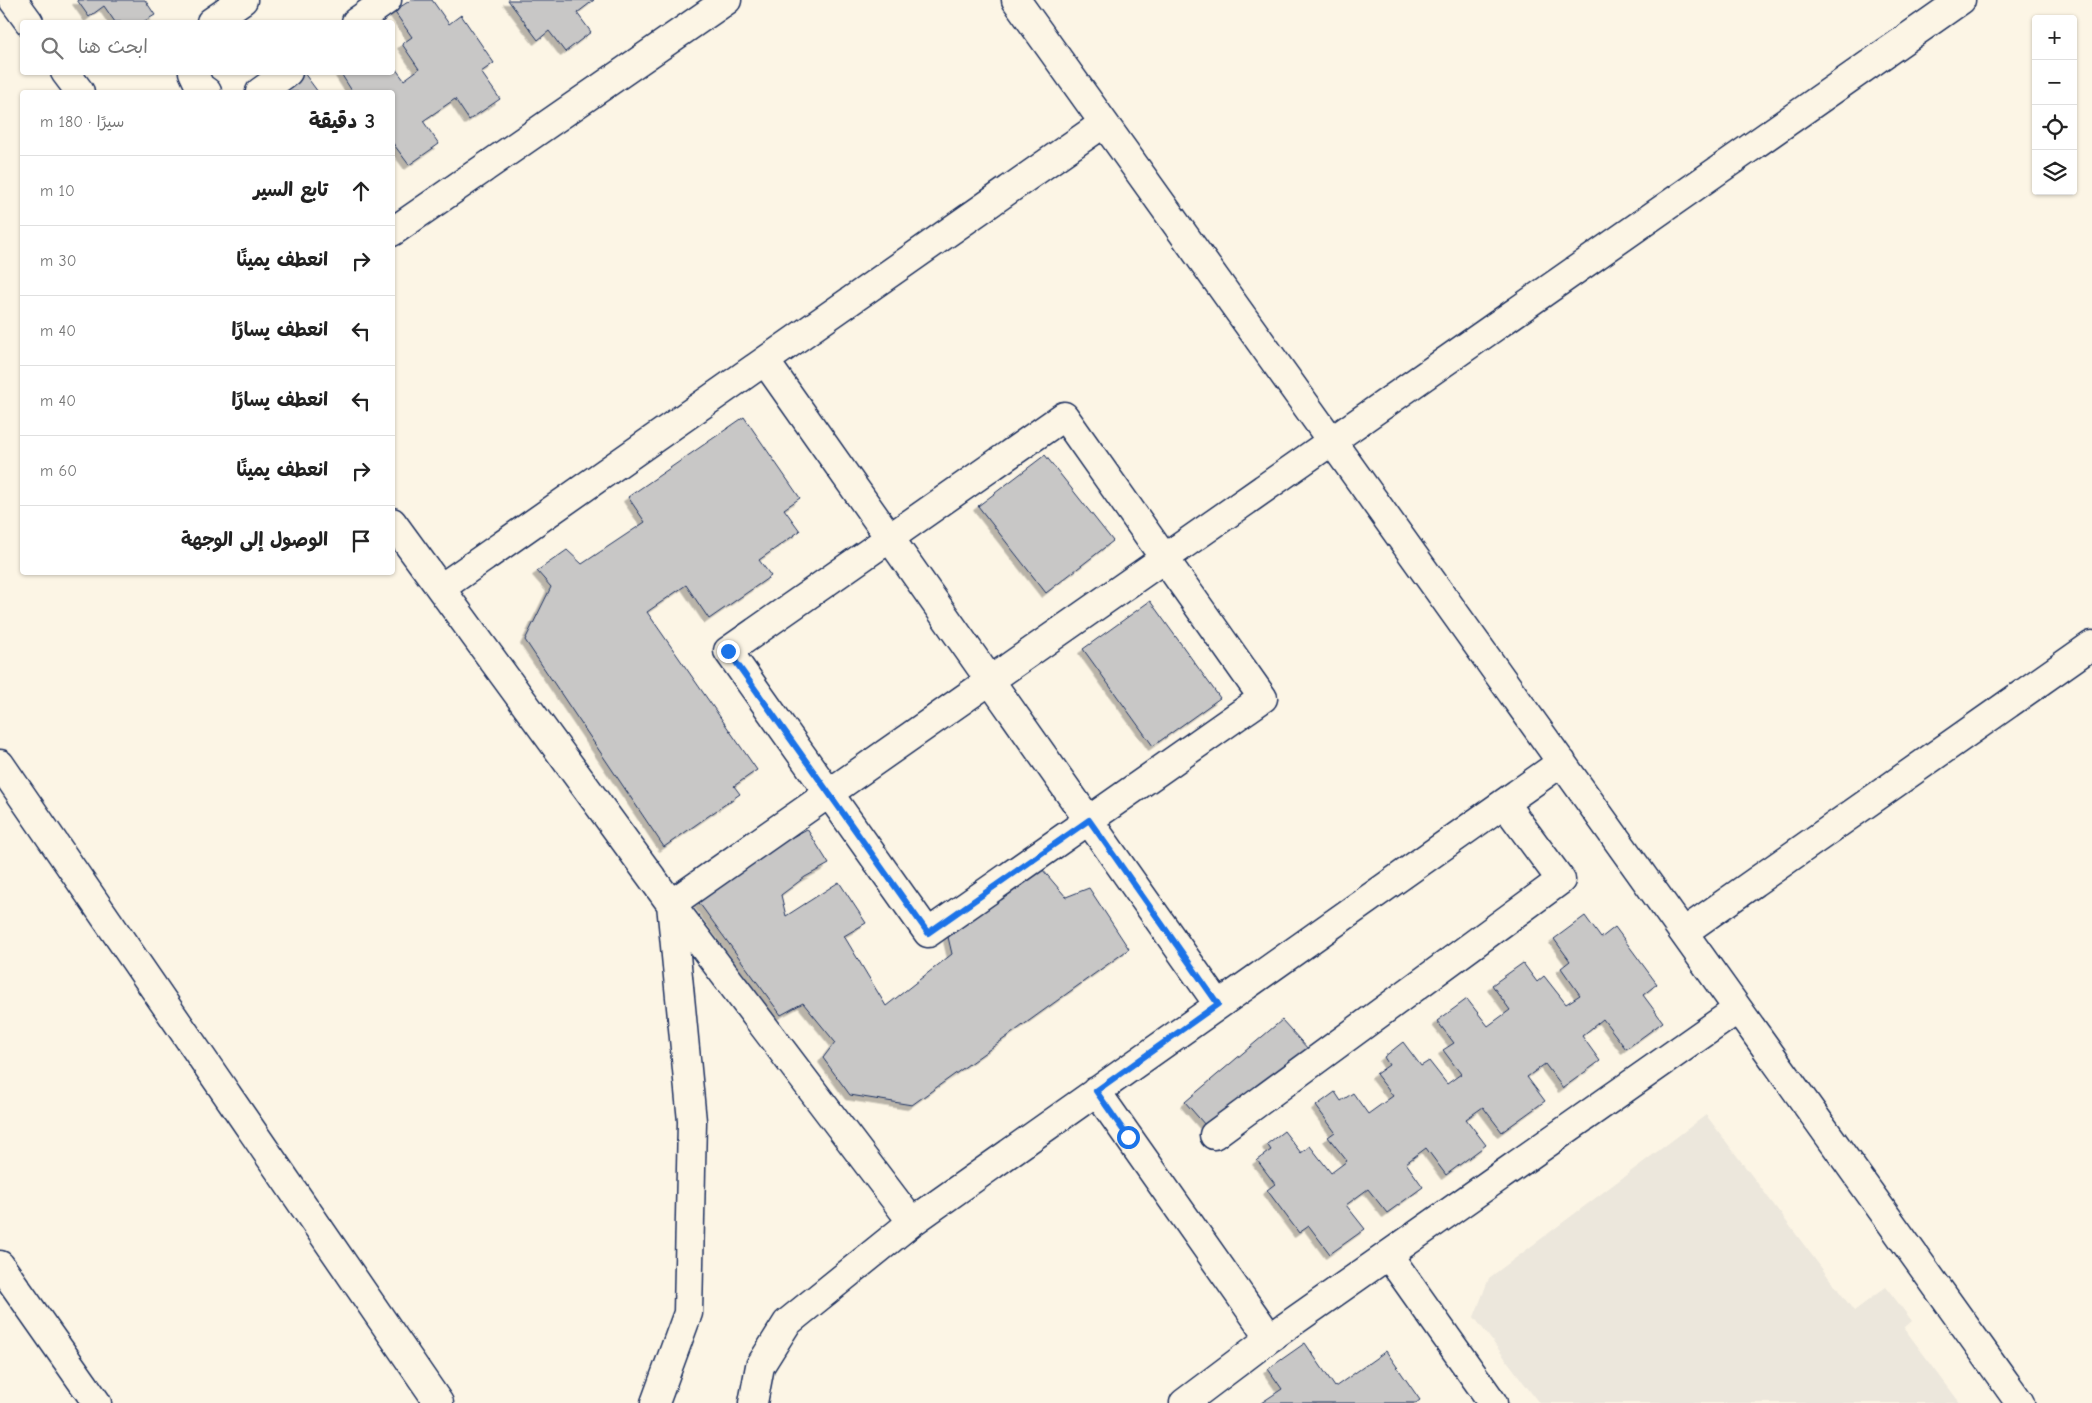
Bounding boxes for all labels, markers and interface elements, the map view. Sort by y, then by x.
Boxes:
map controls [2032,15,2077,195]
button: + [2032,15,2077,60]
search box [20,20,395,75]
icon: search [38,34,66,62]
text: ابحث هنا [78,36,148,58]
button: − [2032,60,2077,105]
button: locate [2032,105,2077,150]
text: 3 دقيقة [309,109,375,133]
text: سيرًا · 180 m [40,113,124,131]
button: layers [2032,150,2077,195]
icon: ahead [347,177,375,205]
text: تابع السير [254,179,328,201]
text: 10 m [40,182,75,200]
icon: right [347,247,375,275]
text: انعطف يمينًا [236,249,328,271]
text: 30 m [40,252,76,270]
icon: left [347,317,375,345]
text: انعطف يسارًا [231,319,328,341]
text: 40 m [40,322,76,340]
icon: left [347,387,375,415]
text: انعطف يسارًا [231,389,328,411]
text: 40 m [40,392,76,410]
icon: right [347,457,375,485]
text: انعطف يمينًا [236,459,328,481]
text: 60 m [40,462,77,480]
icon: arrive [347,527,375,555]
text: الوصول إلى الوجهة [181,529,328,551]
route end [717,640,740,663]
route start [1117,1126,1140,1149]

